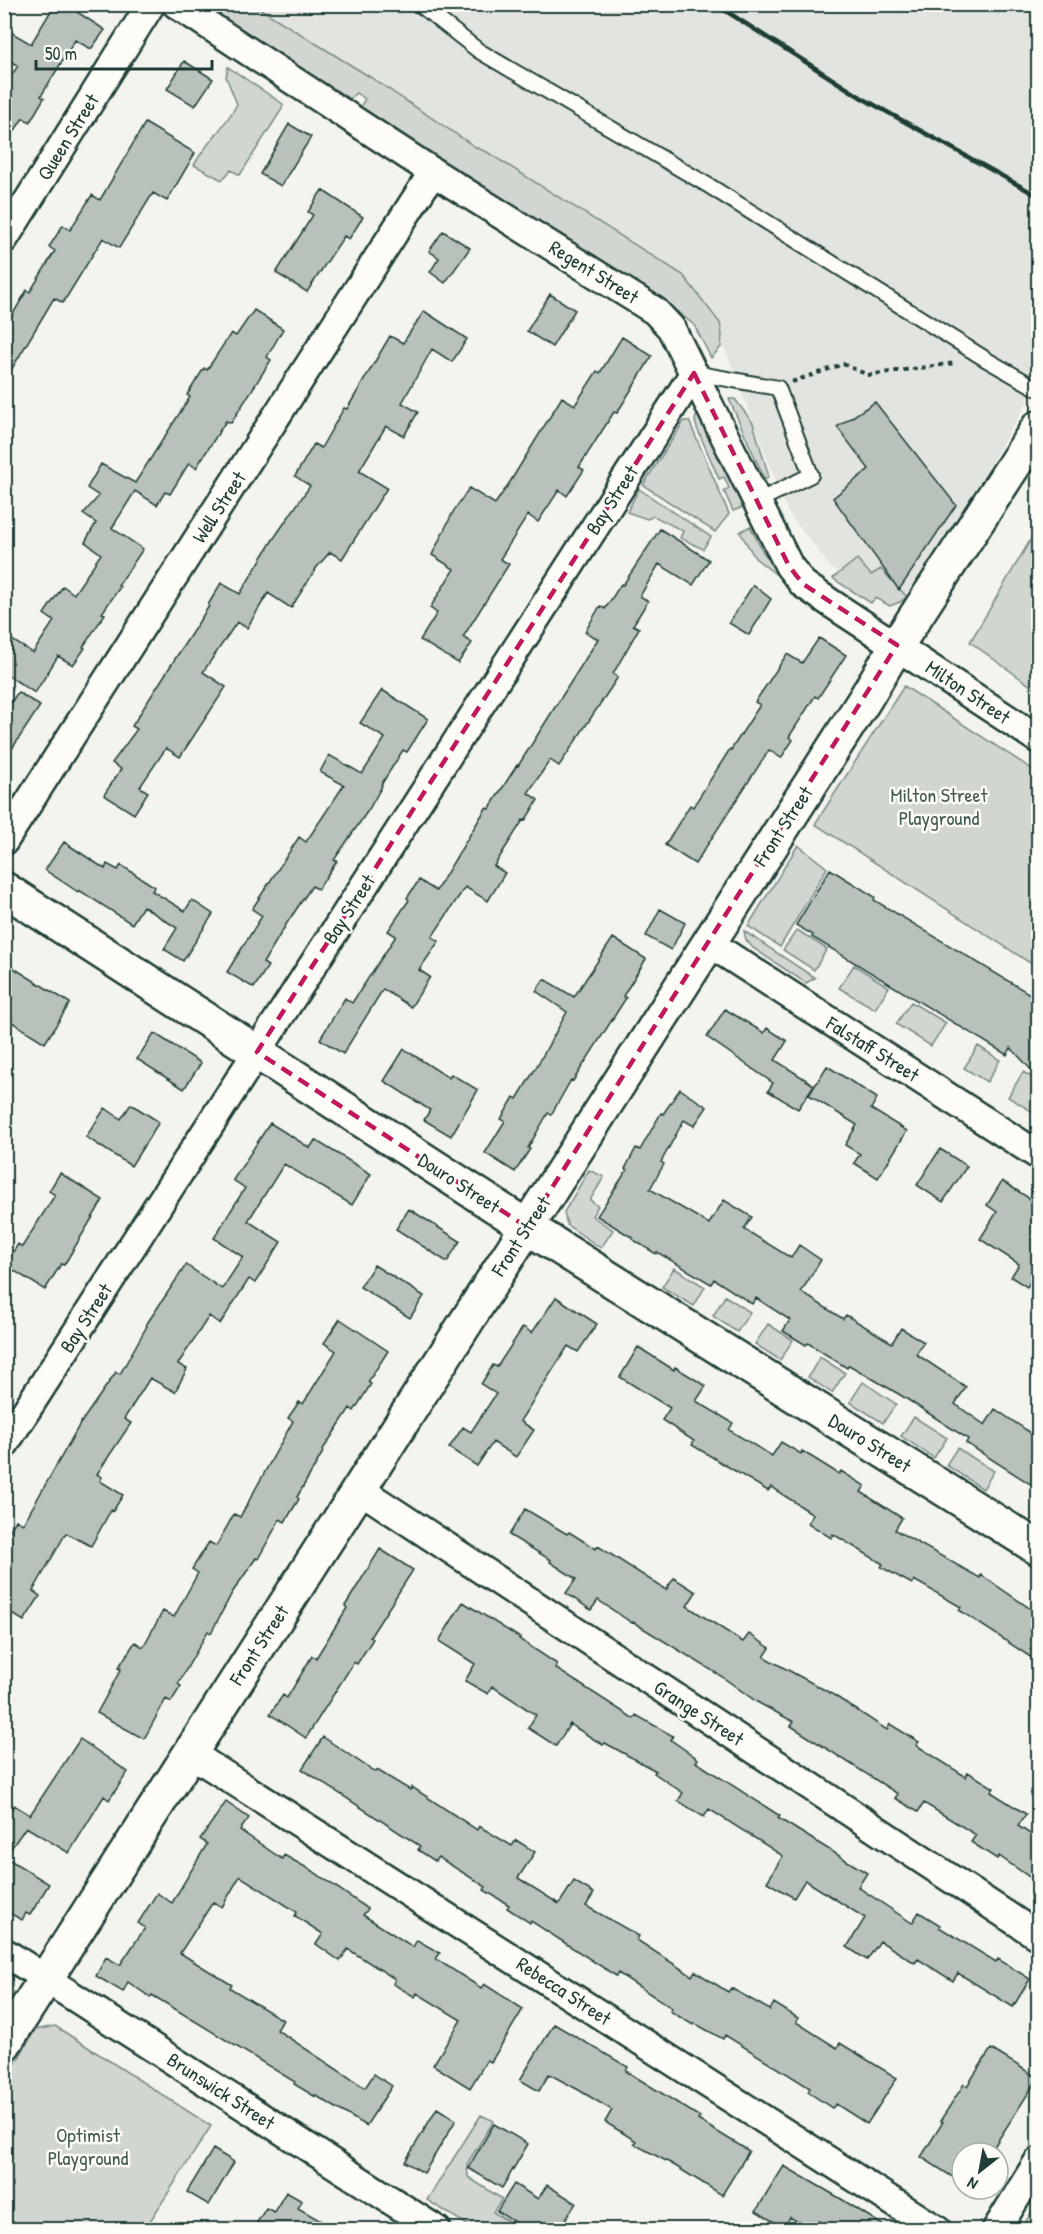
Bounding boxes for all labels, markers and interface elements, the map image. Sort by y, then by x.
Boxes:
scale bar [36,33,212,71]
text: 50 m [45,41,77,66]
street label: Queen Street [30,87,105,185]
street label: Regent Street [544,233,645,310]
street label: Bay Street [579,459,645,540]
street label: Well Street [185,465,252,548]
street label: Milton Street [921,653,1017,730]
street label: Front Street [746,780,819,872]
park label: Milton Street Playground [891,781,989,831]
street label: Bay Street [316,868,382,949]
street label: Falstaff Street [821,1009,926,1088]
street label: Douro Street [413,1146,506,1220]
street label: Front Street [484,1190,557,1282]
street label: Bay Street [53,1277,119,1358]
street label: Douro Street [824,1407,918,1479]
street label: Front Street [222,1599,295,1691]
street label: Grange Street [649,1673,750,1752]
street label: Rebecca Street [512,1950,618,2032]
street label: Brunswick Street [162,2046,281,2136]
park label: Optimist Playground [48,2121,129,2171]
north arrow [950,2141,1010,2201]
text: N [963,2172,982,2195]

